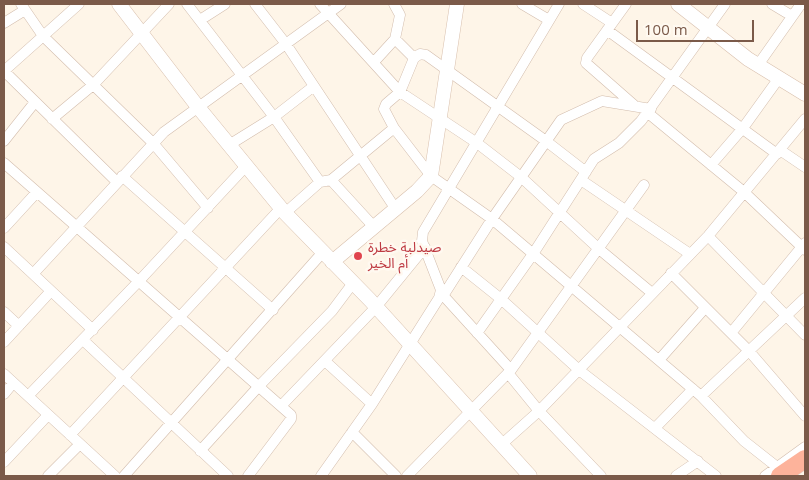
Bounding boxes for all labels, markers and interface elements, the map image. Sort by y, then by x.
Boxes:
scale bar [639,10,756,42]
text: 100 m [644,19,688,39]
place label: صيدلية خطرة أم الخير [368,240,441,272]
marker: صيدلية خطرة أم الخير [352,250,364,262]

